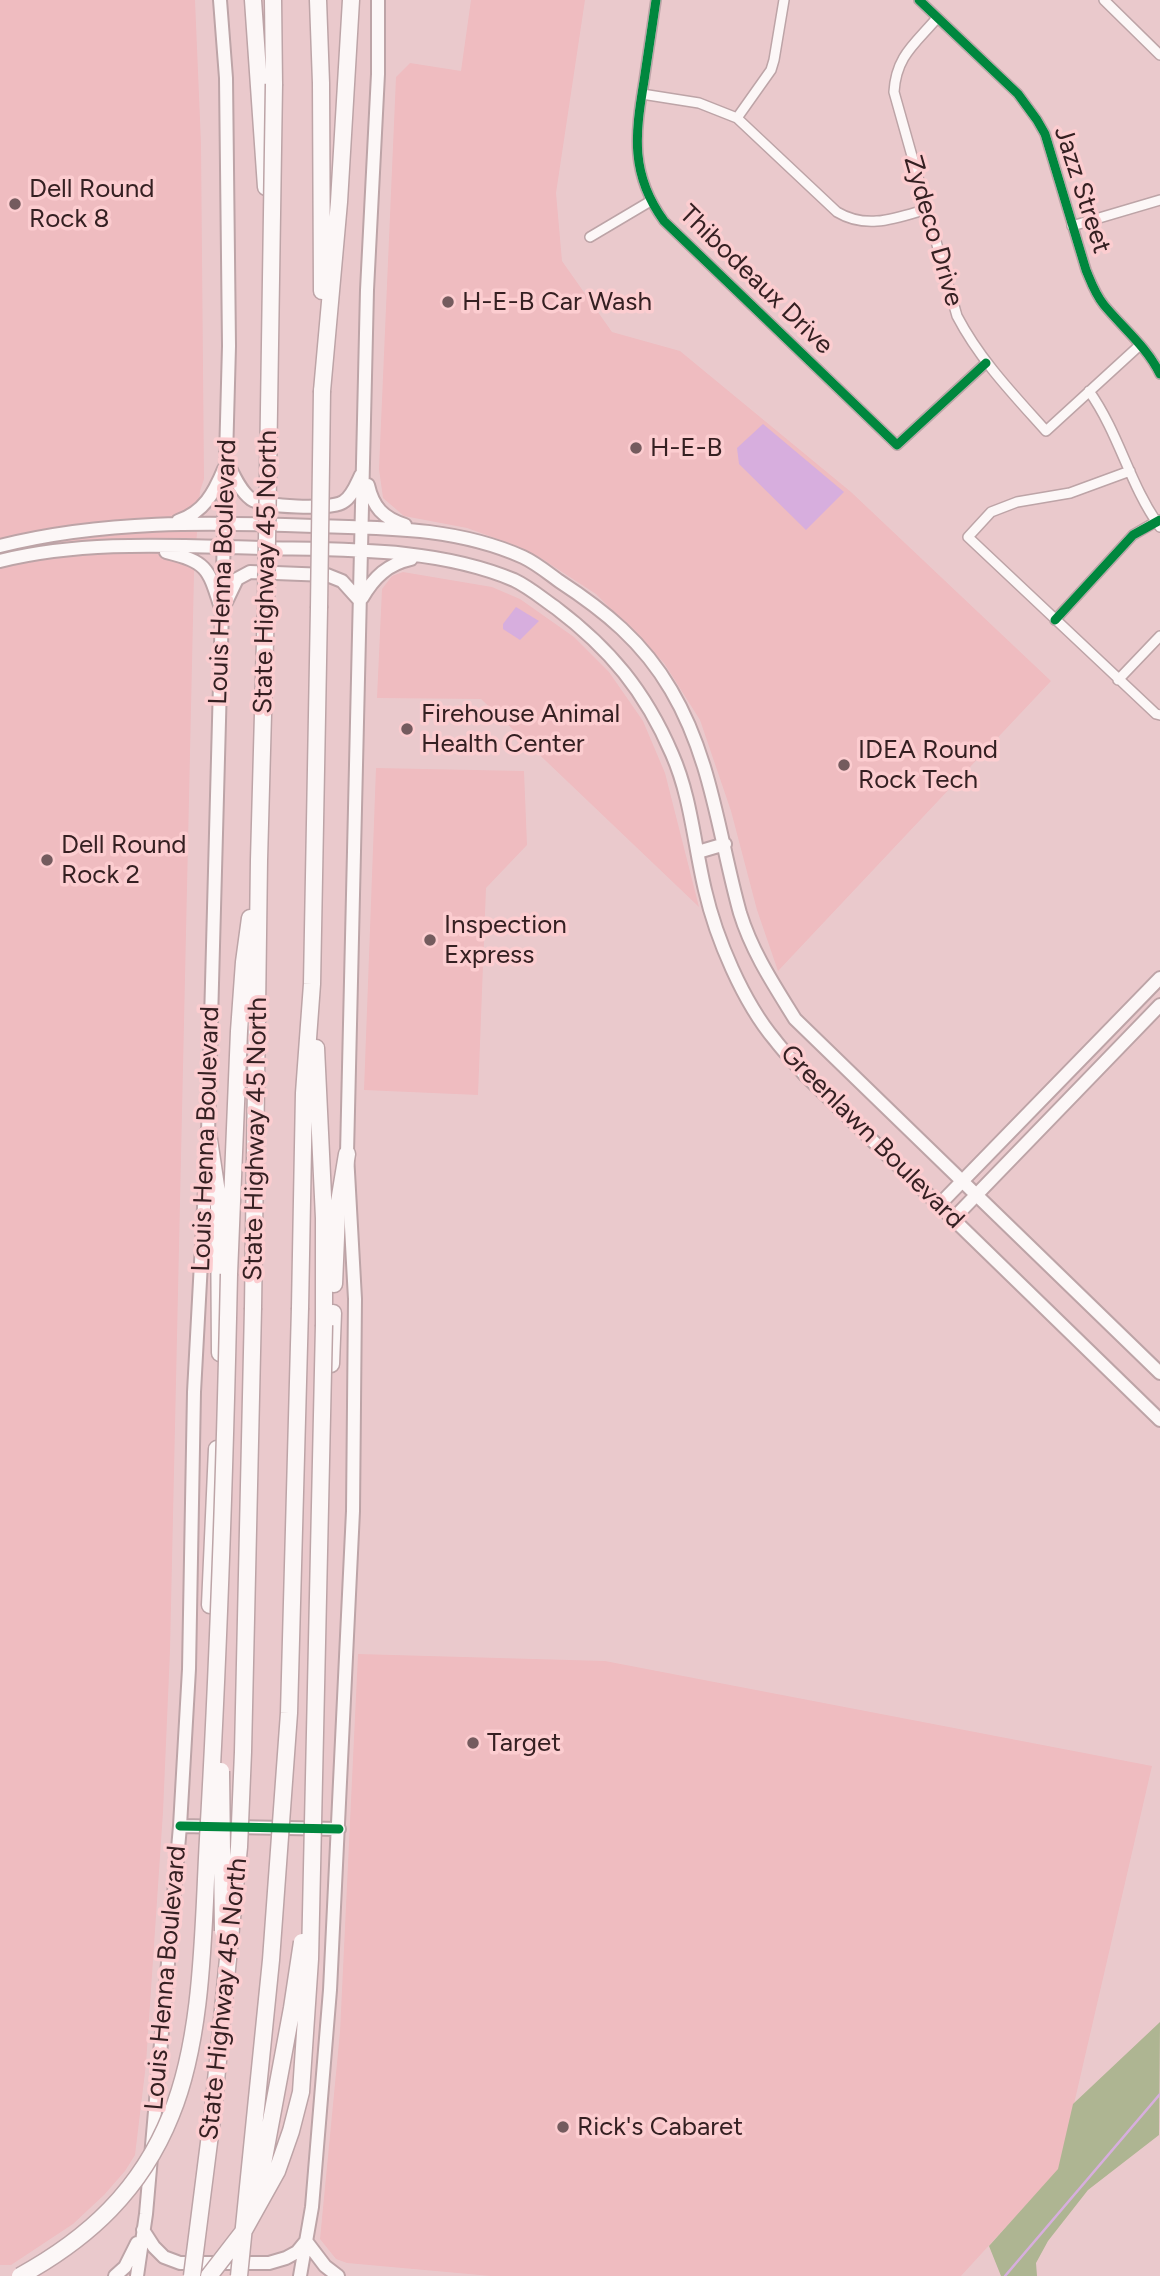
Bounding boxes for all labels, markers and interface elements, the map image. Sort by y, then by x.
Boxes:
street label: Jazz Street [1047,123,1117,257]
street label: Zydeco Drive [897,152,969,310]
place label: Dell Round Rock 8 [29,173,155,234]
marker: Dell Round Rock 8 [7,196,23,212]
street label: Thibodeaux Drive [673,199,839,361]
place label: H-E-B Car Wash [462,286,652,318]
marker: H-E-B Car Wash [440,294,456,310]
street label: State Highway 45 North [248,430,284,714]
place label: H-E-B [650,432,722,464]
street label: Louis Henna Boulevard [203,439,243,705]
marker: H-E-B [628,440,644,456]
place label: Firehouse Animal Health Center [421,698,620,760]
marker: Firehouse Animal Health Center [399,721,415,737]
place label: IDEA Round Rock Tech [858,734,998,796]
marker: IDEA Round Rock Tech [836,757,852,773]
place label: Dell Round Rock 2 [61,829,187,890]
marker: Dell Round Rock 2 [39,852,55,868]
place label: Inspection Express [444,909,567,970]
marker: Inspection Express [422,932,438,948]
street label: State Highway 45 North [238,997,274,1281]
street label: Louis Henna Boulevard [186,1006,226,1272]
street label: Greenlawn Boulevard [774,1039,970,1235]
place label: Target [487,1727,561,1759]
marker: Target [465,1735,481,1751]
street label: Louis Henna Boulevard [139,1844,193,2112]
street label: State Highway 45 North [194,1856,254,2142]
place label: Rick's Cabaret [577,2111,743,2143]
marker: Rick's Cabaret [555,2119,571,2135]

